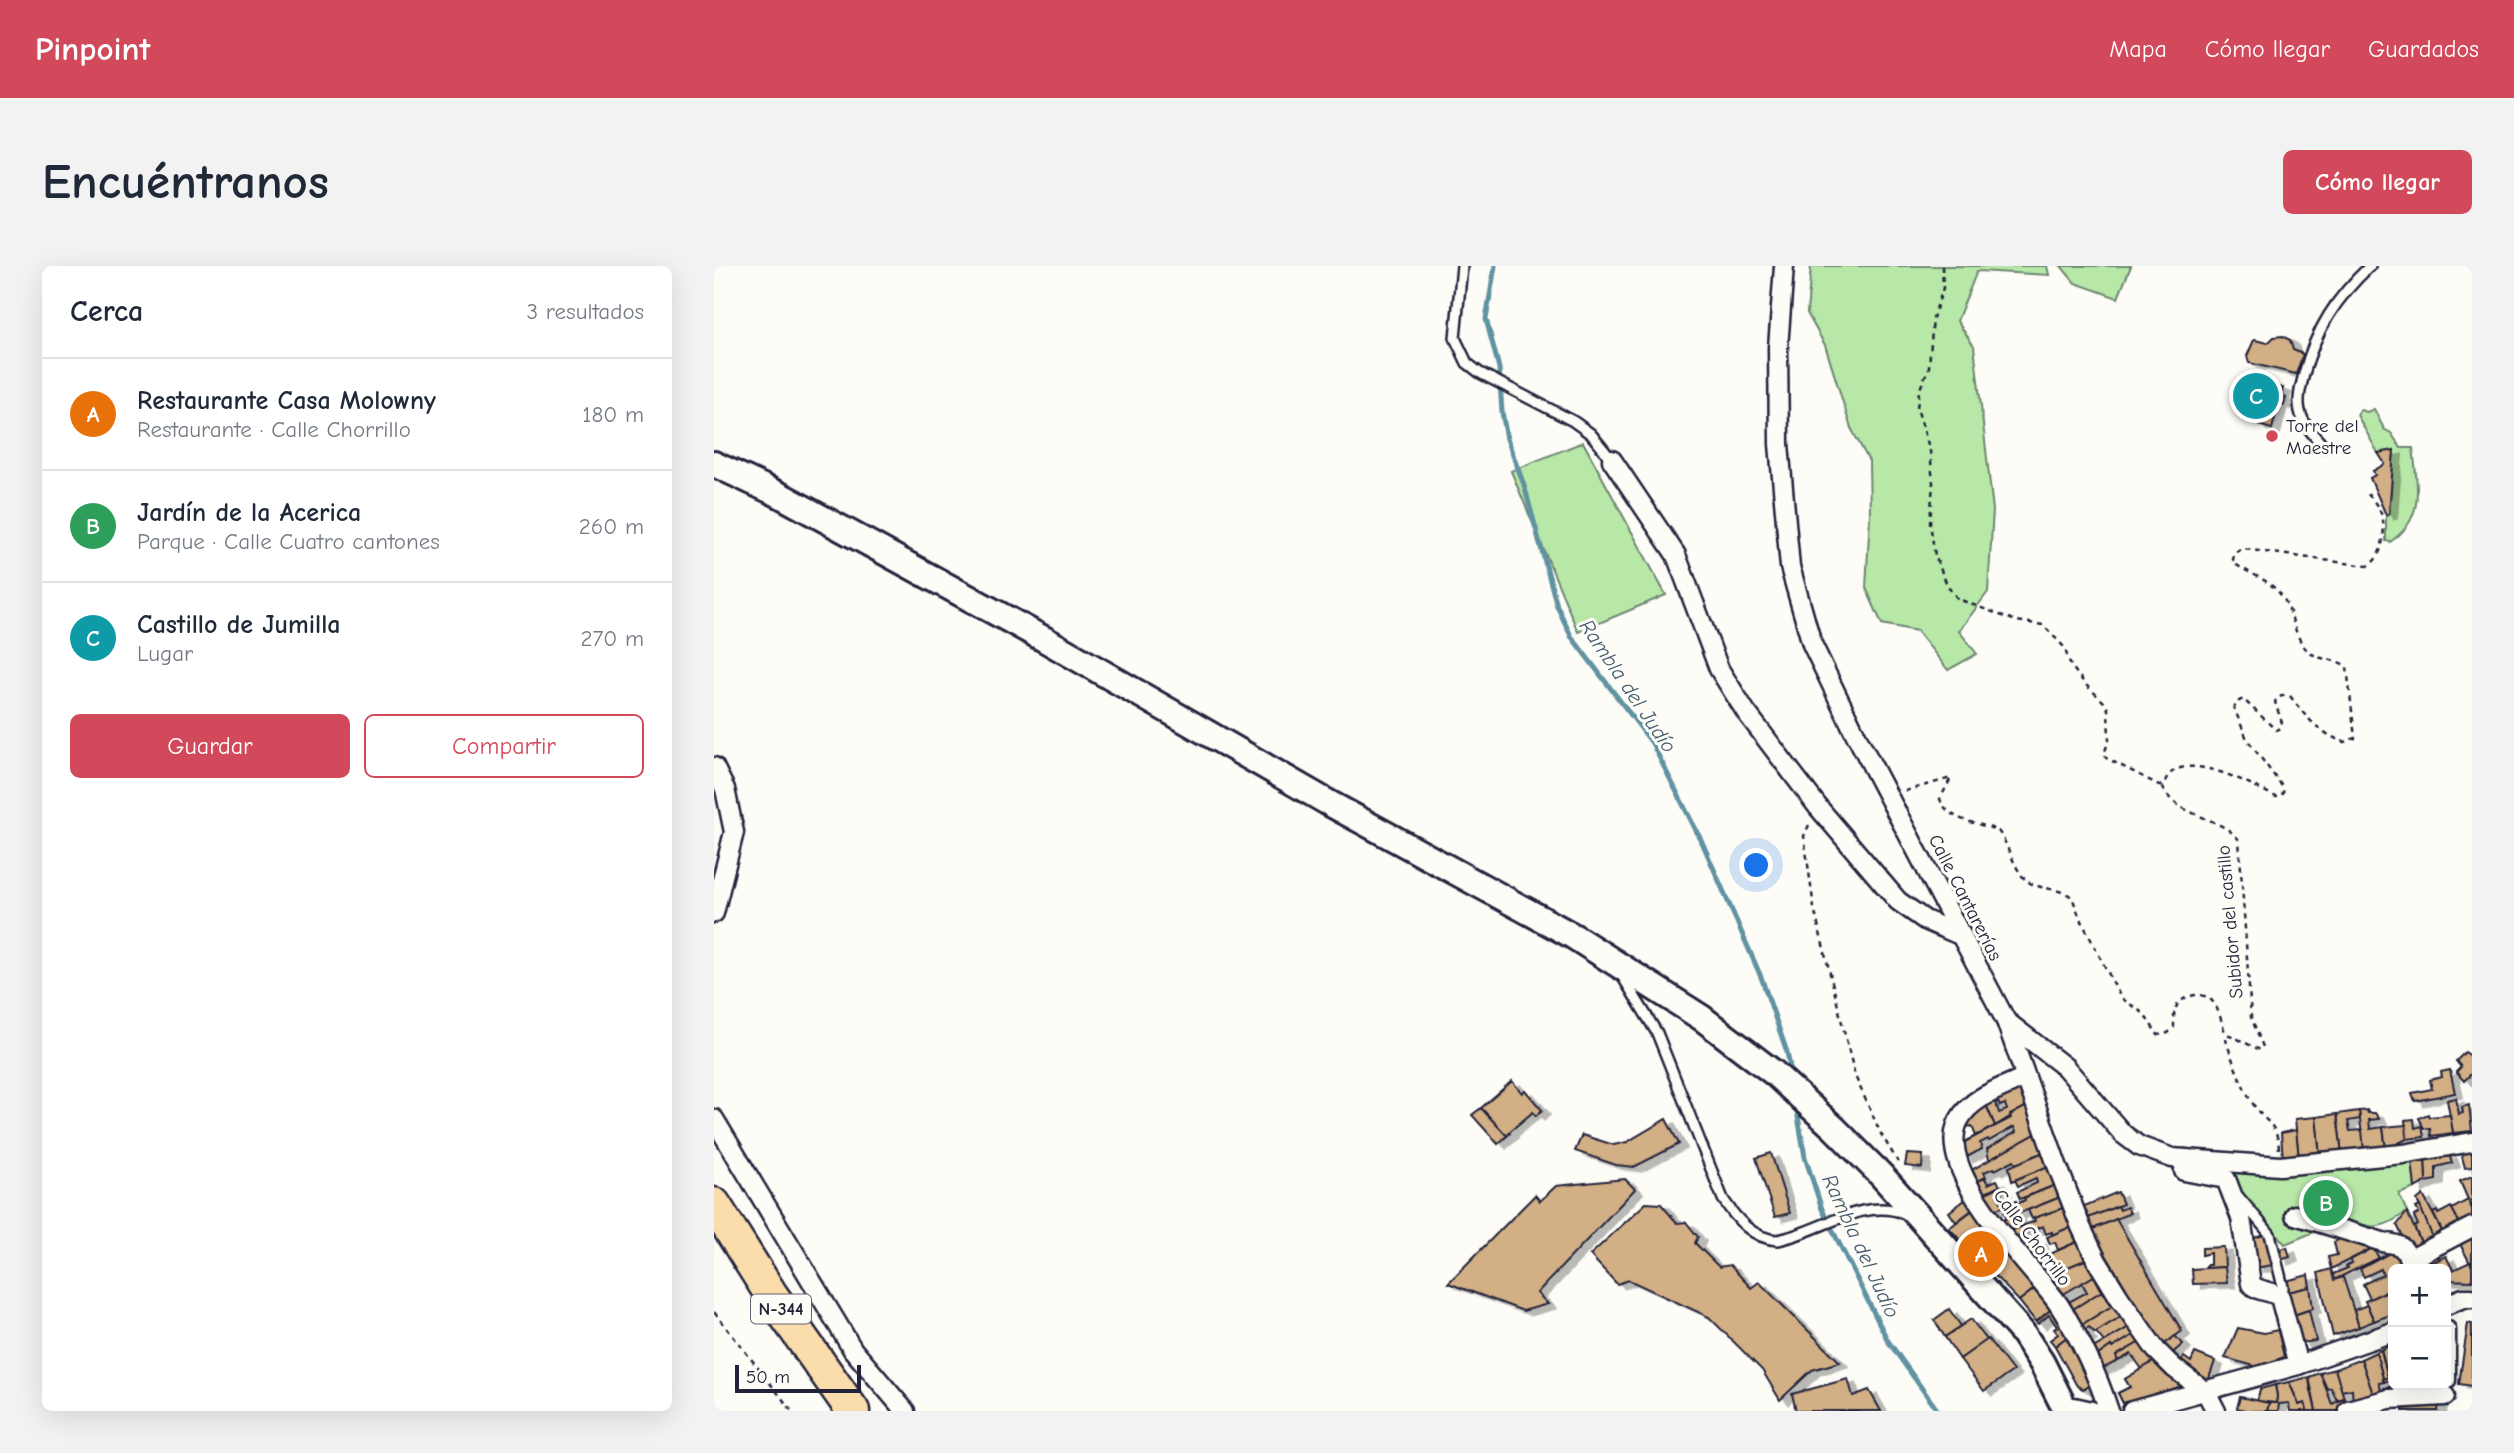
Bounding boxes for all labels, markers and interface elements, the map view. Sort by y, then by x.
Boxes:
text: Pinpoint [35,30,150,68]
text: Mapa [2109,35,2167,63]
text: Cómo llegar [2205,35,2330,63]
text: Guardados [2368,35,2479,63]
button: Cómo llegar [2283,150,2472,214]
text: Encuéntranos [42,154,329,210]
text: Cerca [70,294,143,329]
text: 3 resultados [527,298,644,325]
pin: C [2233,370,2279,422]
text: Restaurante Casa Molowny [137,386,436,416]
text: A [87,401,99,428]
text: 180 m [582,401,644,428]
place label: Torre del Maestre [2286,415,2359,459]
text: Restaurante · Calle Chorrillo [137,416,411,443]
marker: Torre del Maestre [2264,428,2280,444]
text: Jardín de la Acerica [137,498,361,528]
text: B [86,513,100,540]
text: 260 m [579,513,644,540]
text: Parque · Calle Cuatro cantones [137,528,440,555]
text: Castillo de Jumilla [137,610,341,640]
water label: Rambla del Judío [1575,615,1681,757]
text: C [86,625,100,652]
text: 270 m [580,625,644,652]
text: Lugar [137,640,193,667]
button: Guardar [70,714,350,778]
button: Compartir [364,714,644,778]
street label: Calle Cantarerías [1924,831,2006,964]
street label: Subidor del castillo [2212,844,2248,999]
your location [1739,848,1773,882]
water label: Rambla del Judío [1817,1171,1905,1321]
pin: B [2303,1177,2349,1229]
street label: Calle Chorrillo [1989,1185,2076,1290]
pin: A [1958,1228,2004,1280]
map controls [2388,1264,2451,1390]
button: + [2388,1264,2451,1327]
road number: N-344 [751,1294,811,1324]
button: − [2388,1327,2451,1390]
scale bar [735,1362,861,1394]
text: 50 m [746,1366,790,1388]

